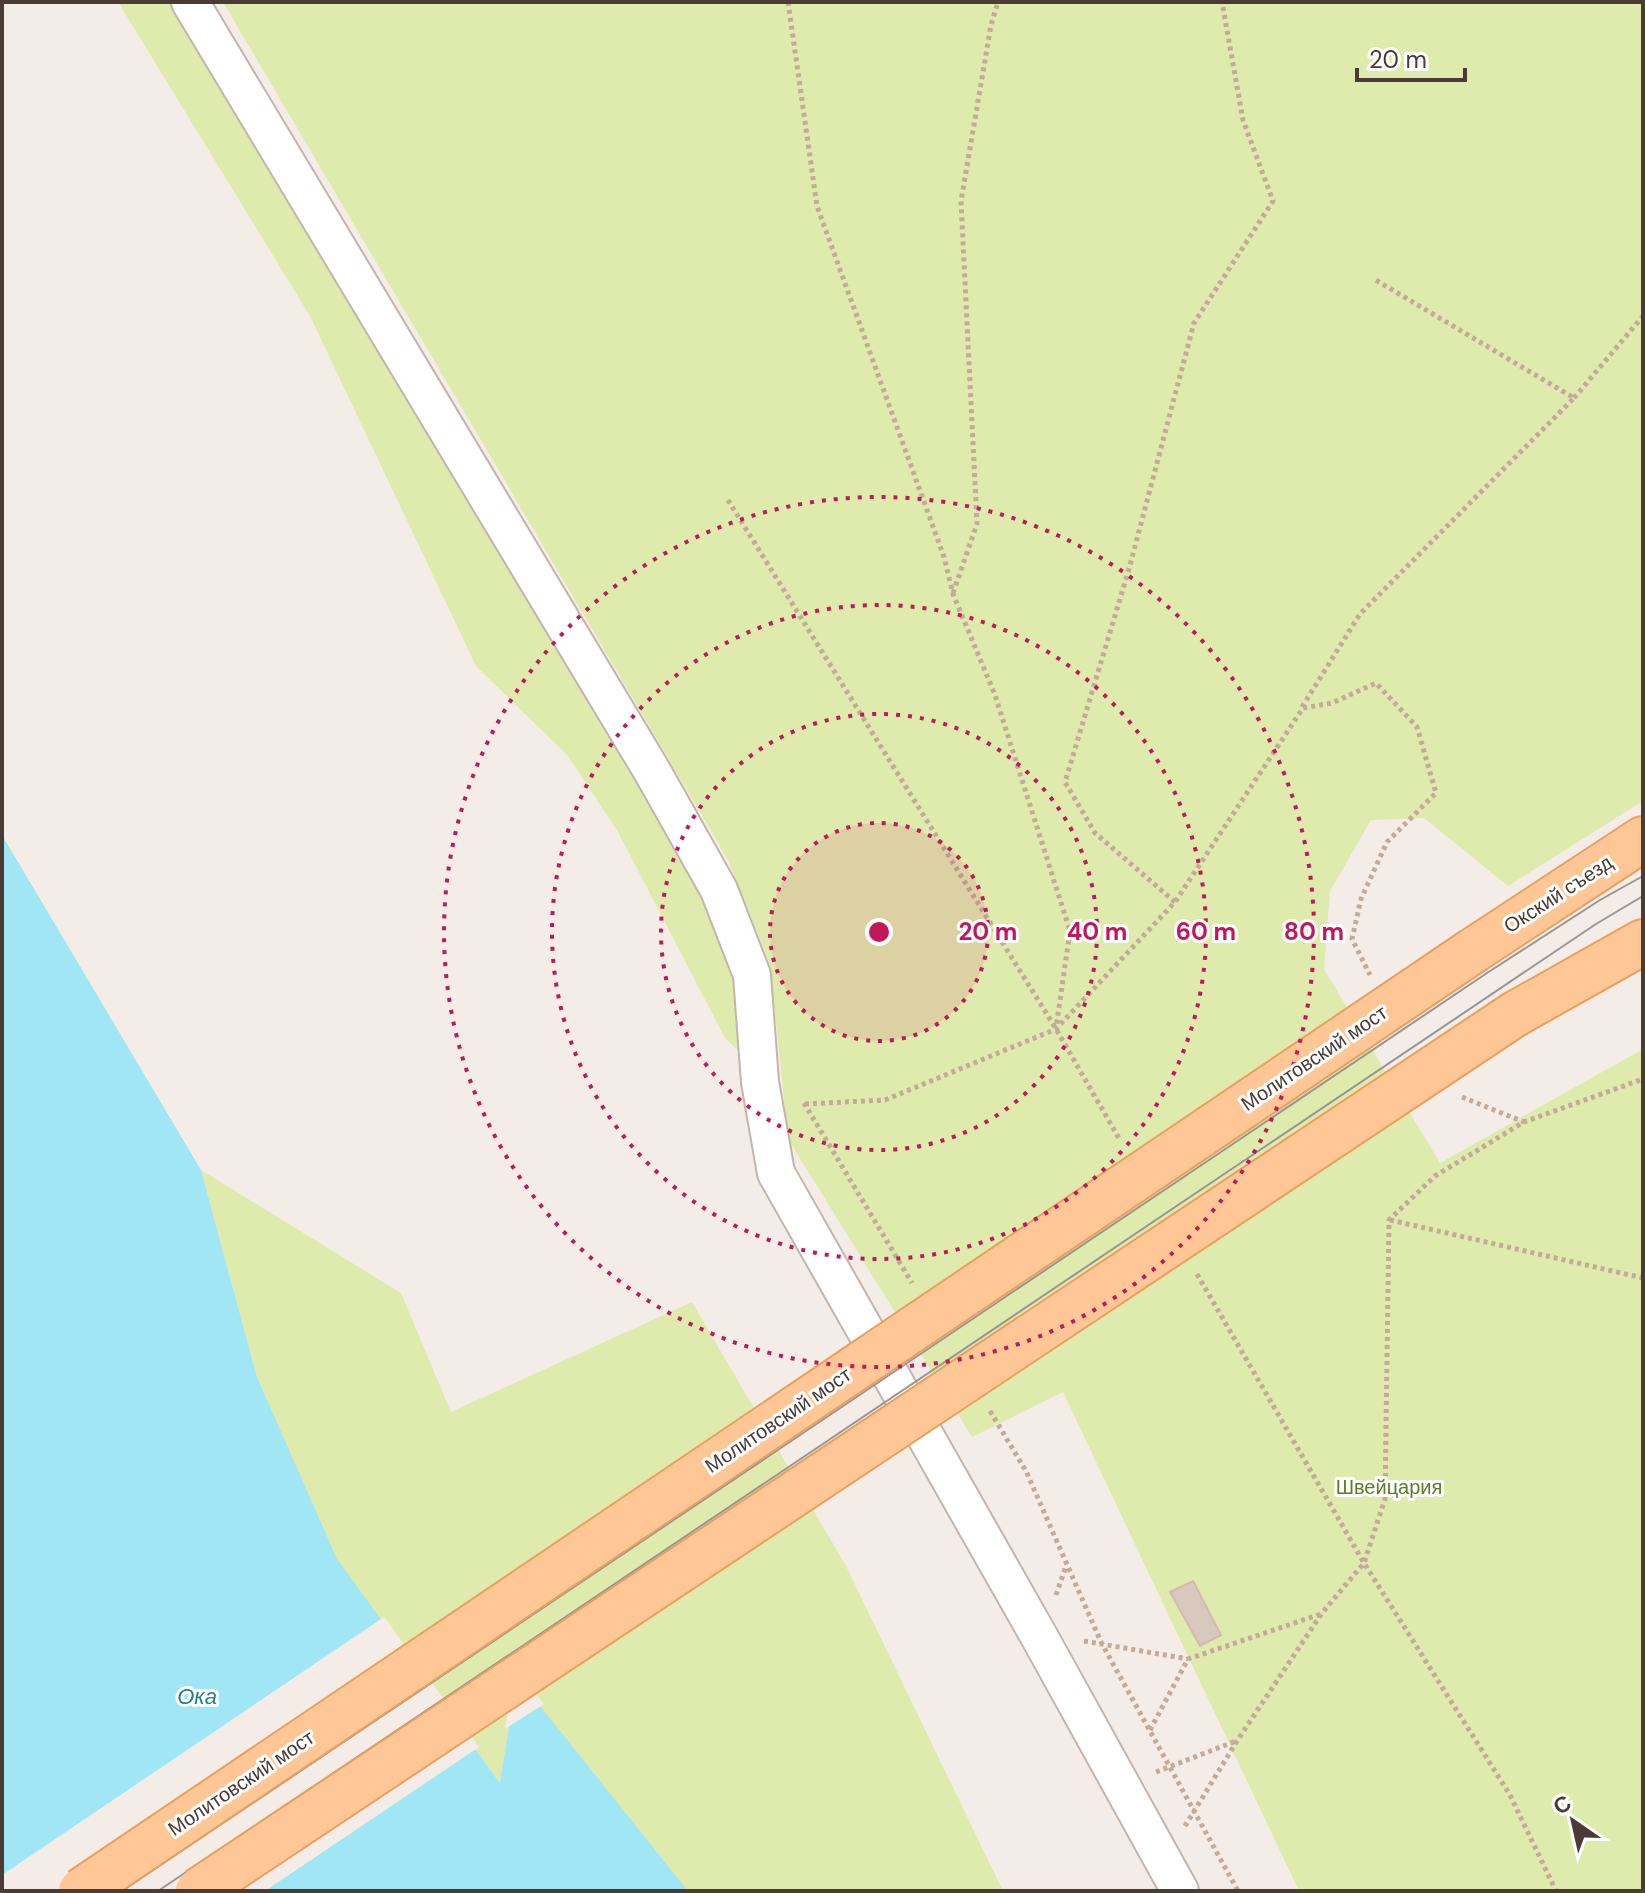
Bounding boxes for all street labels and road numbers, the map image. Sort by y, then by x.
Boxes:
street label: Окский съезд [1499,849,1618,939]
street label: Молитовский мост [1236,999,1392,1117]
street label: Молитовский мост [700,1361,856,1479]
street label: Молитовский мост [163,1724,319,1842]

